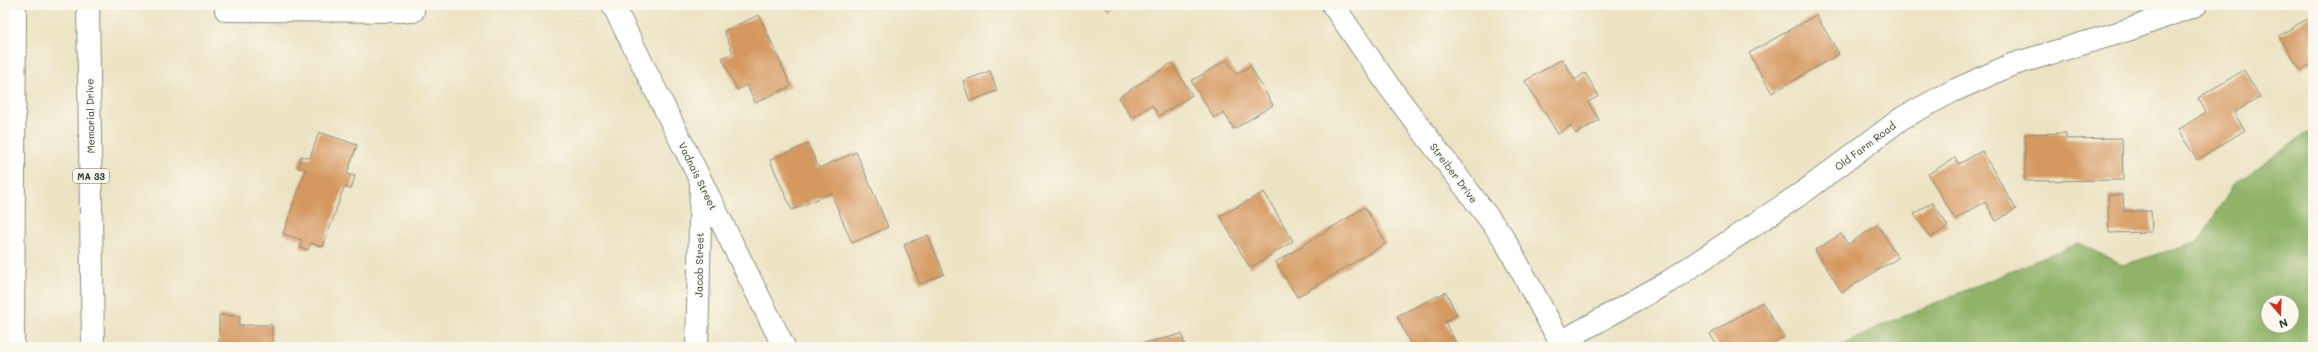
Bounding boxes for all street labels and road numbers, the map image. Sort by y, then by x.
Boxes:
street label: Memorial Drive [82,79,98,153]
street label: Old Farm Road [1832,118,1898,174]
street label: Vadnais Street [676,140,720,212]
street label: Streiber Drive [1427,140,1481,206]
road number: MA 33 [73,169,109,183]
street label: Jacob Street [691,232,707,298]

